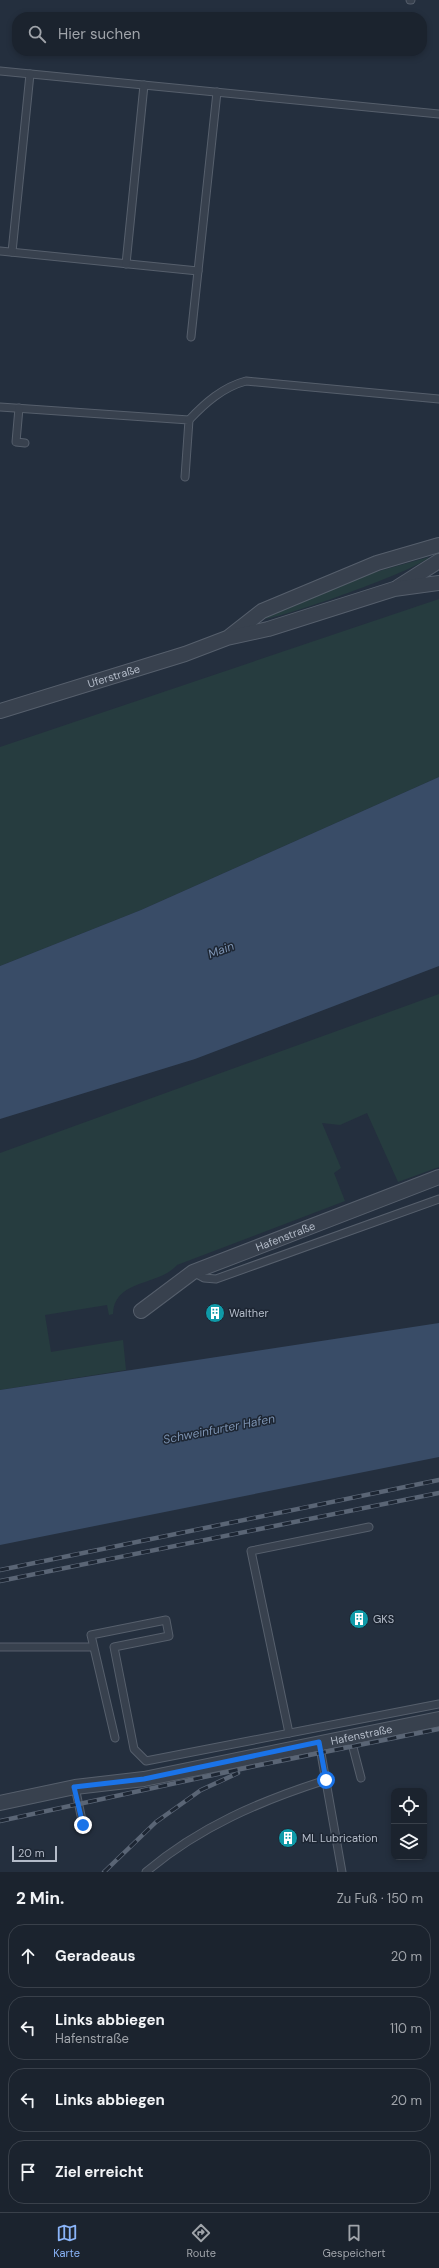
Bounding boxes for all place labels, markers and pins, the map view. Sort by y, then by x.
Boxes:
building icon: Walther [204,1302,226,1324]
place label: Walther [229,1306,269,1320]
building icon: GKS [348,1608,370,1630]
place label: GKS [373,1612,394,1626]
building icon: ML Lubrication [277,1827,299,1849]
place label: ML Lubrication [302,1831,378,1845]

